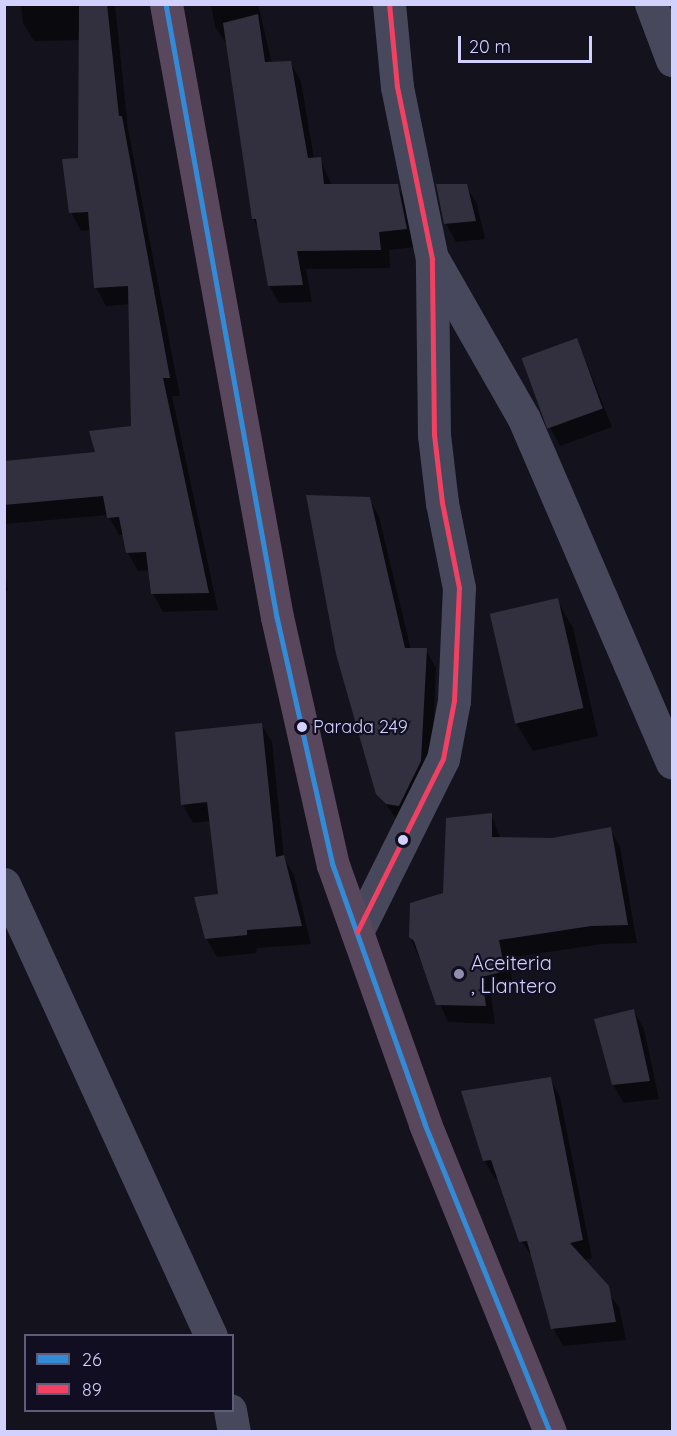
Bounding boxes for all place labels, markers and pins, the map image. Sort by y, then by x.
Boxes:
place label: Parada 249 [313,716,408,738]
marker: Parada 249 [296,721,308,733]
unlabelled marker [397,834,409,846]
place label: Aceiteria , Llantero [471,951,557,998]
marker: Aceiteria , Llantero [452,967,466,981]

